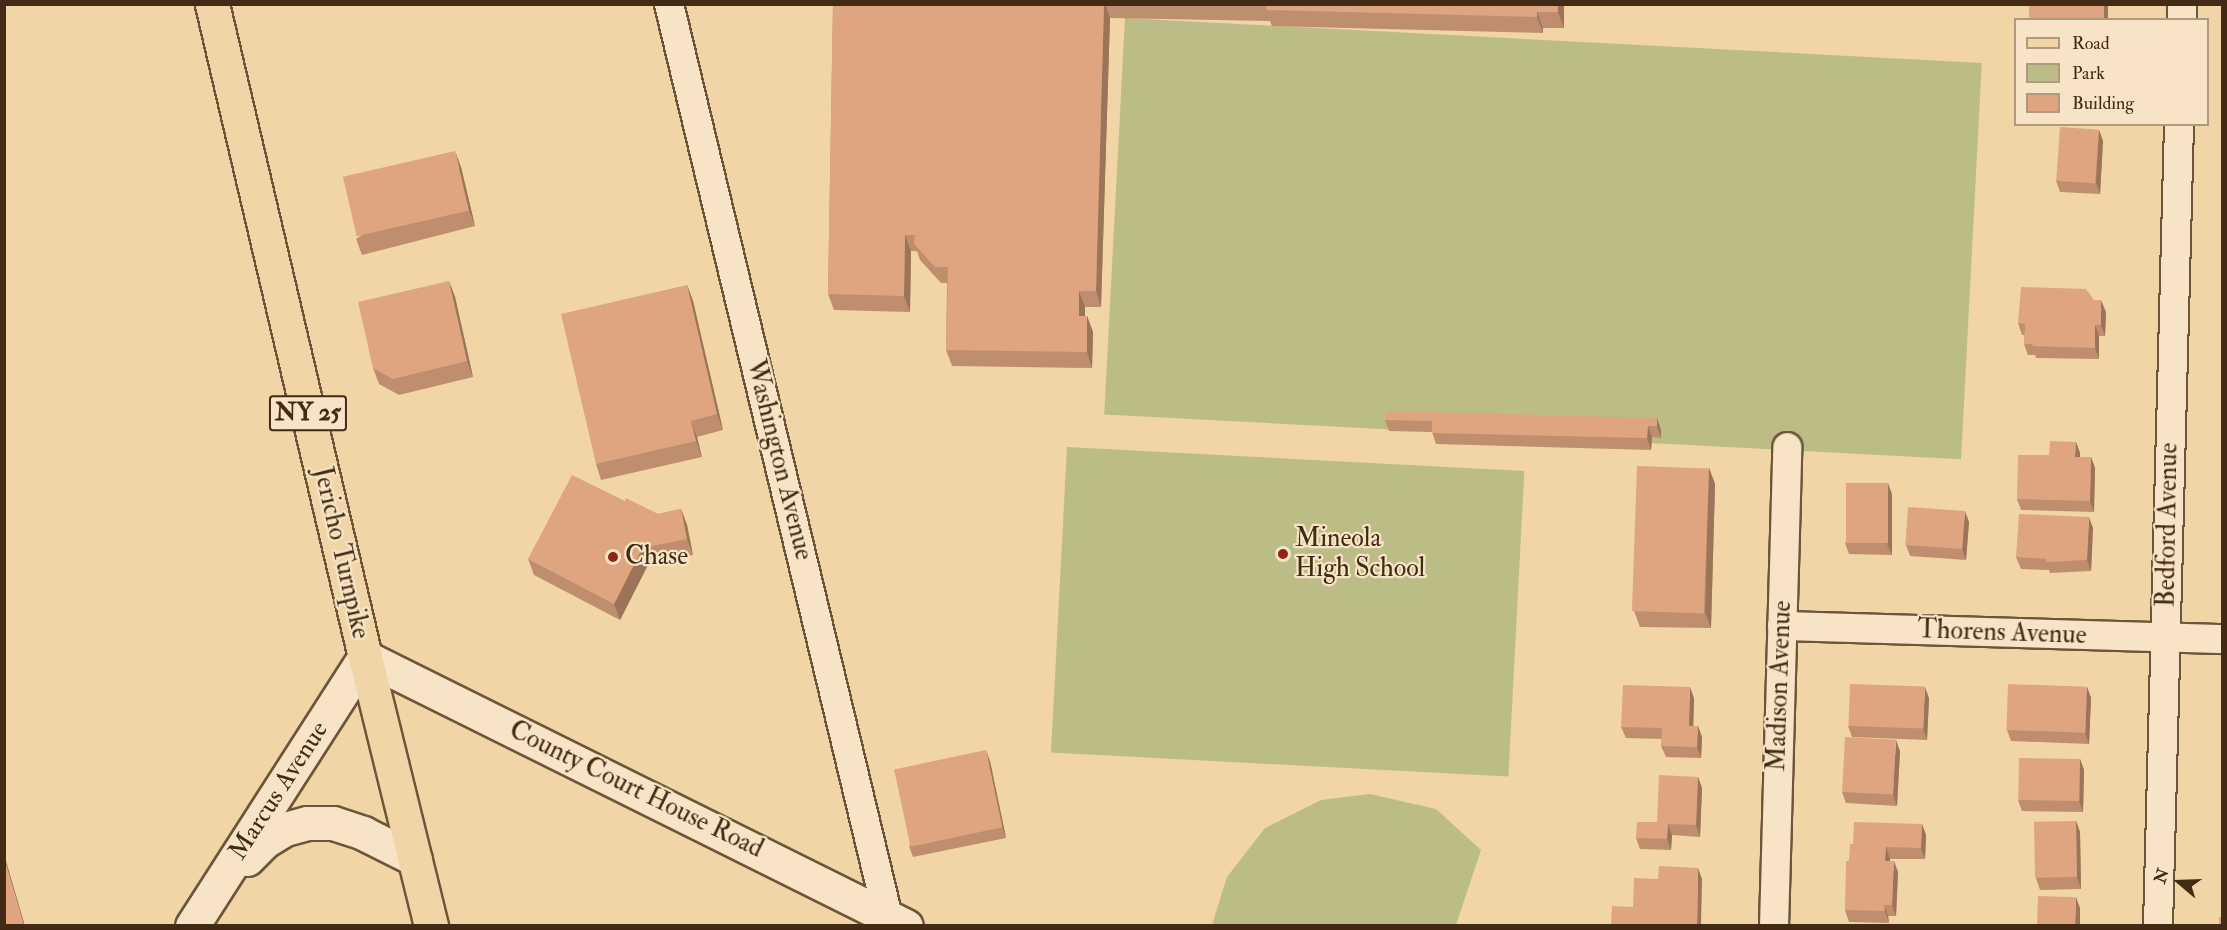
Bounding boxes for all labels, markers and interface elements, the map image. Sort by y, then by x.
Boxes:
legend [2014,18,2209,126]
text: Road [2072,32,2110,55]
text: Park [2072,62,2105,85]
text: Building [2072,92,2134,115]
street label: Washington Avenue [739,357,819,563]
road number: NY 25 [268,392,348,434]
street label: Bedford Avenue [2151,442,2185,608]
street label: Jericho Turnpike [306,464,376,642]
place label: Mineola High School [1295,523,1425,584]
place label: Chase [625,541,688,573]
marker: Mineola High School [1276,547,1290,561]
marker: Chase [606,550,620,564]
street label: Madison Avenue [1761,600,1799,772]
street label: Thorens Avenue [1917,614,2087,652]
street label: County Court House Road [504,715,768,865]
street label: Marcus Avenue [223,716,335,866]
north arrow [2149,852,2209,912]
text: N [2150,866,2174,886]

